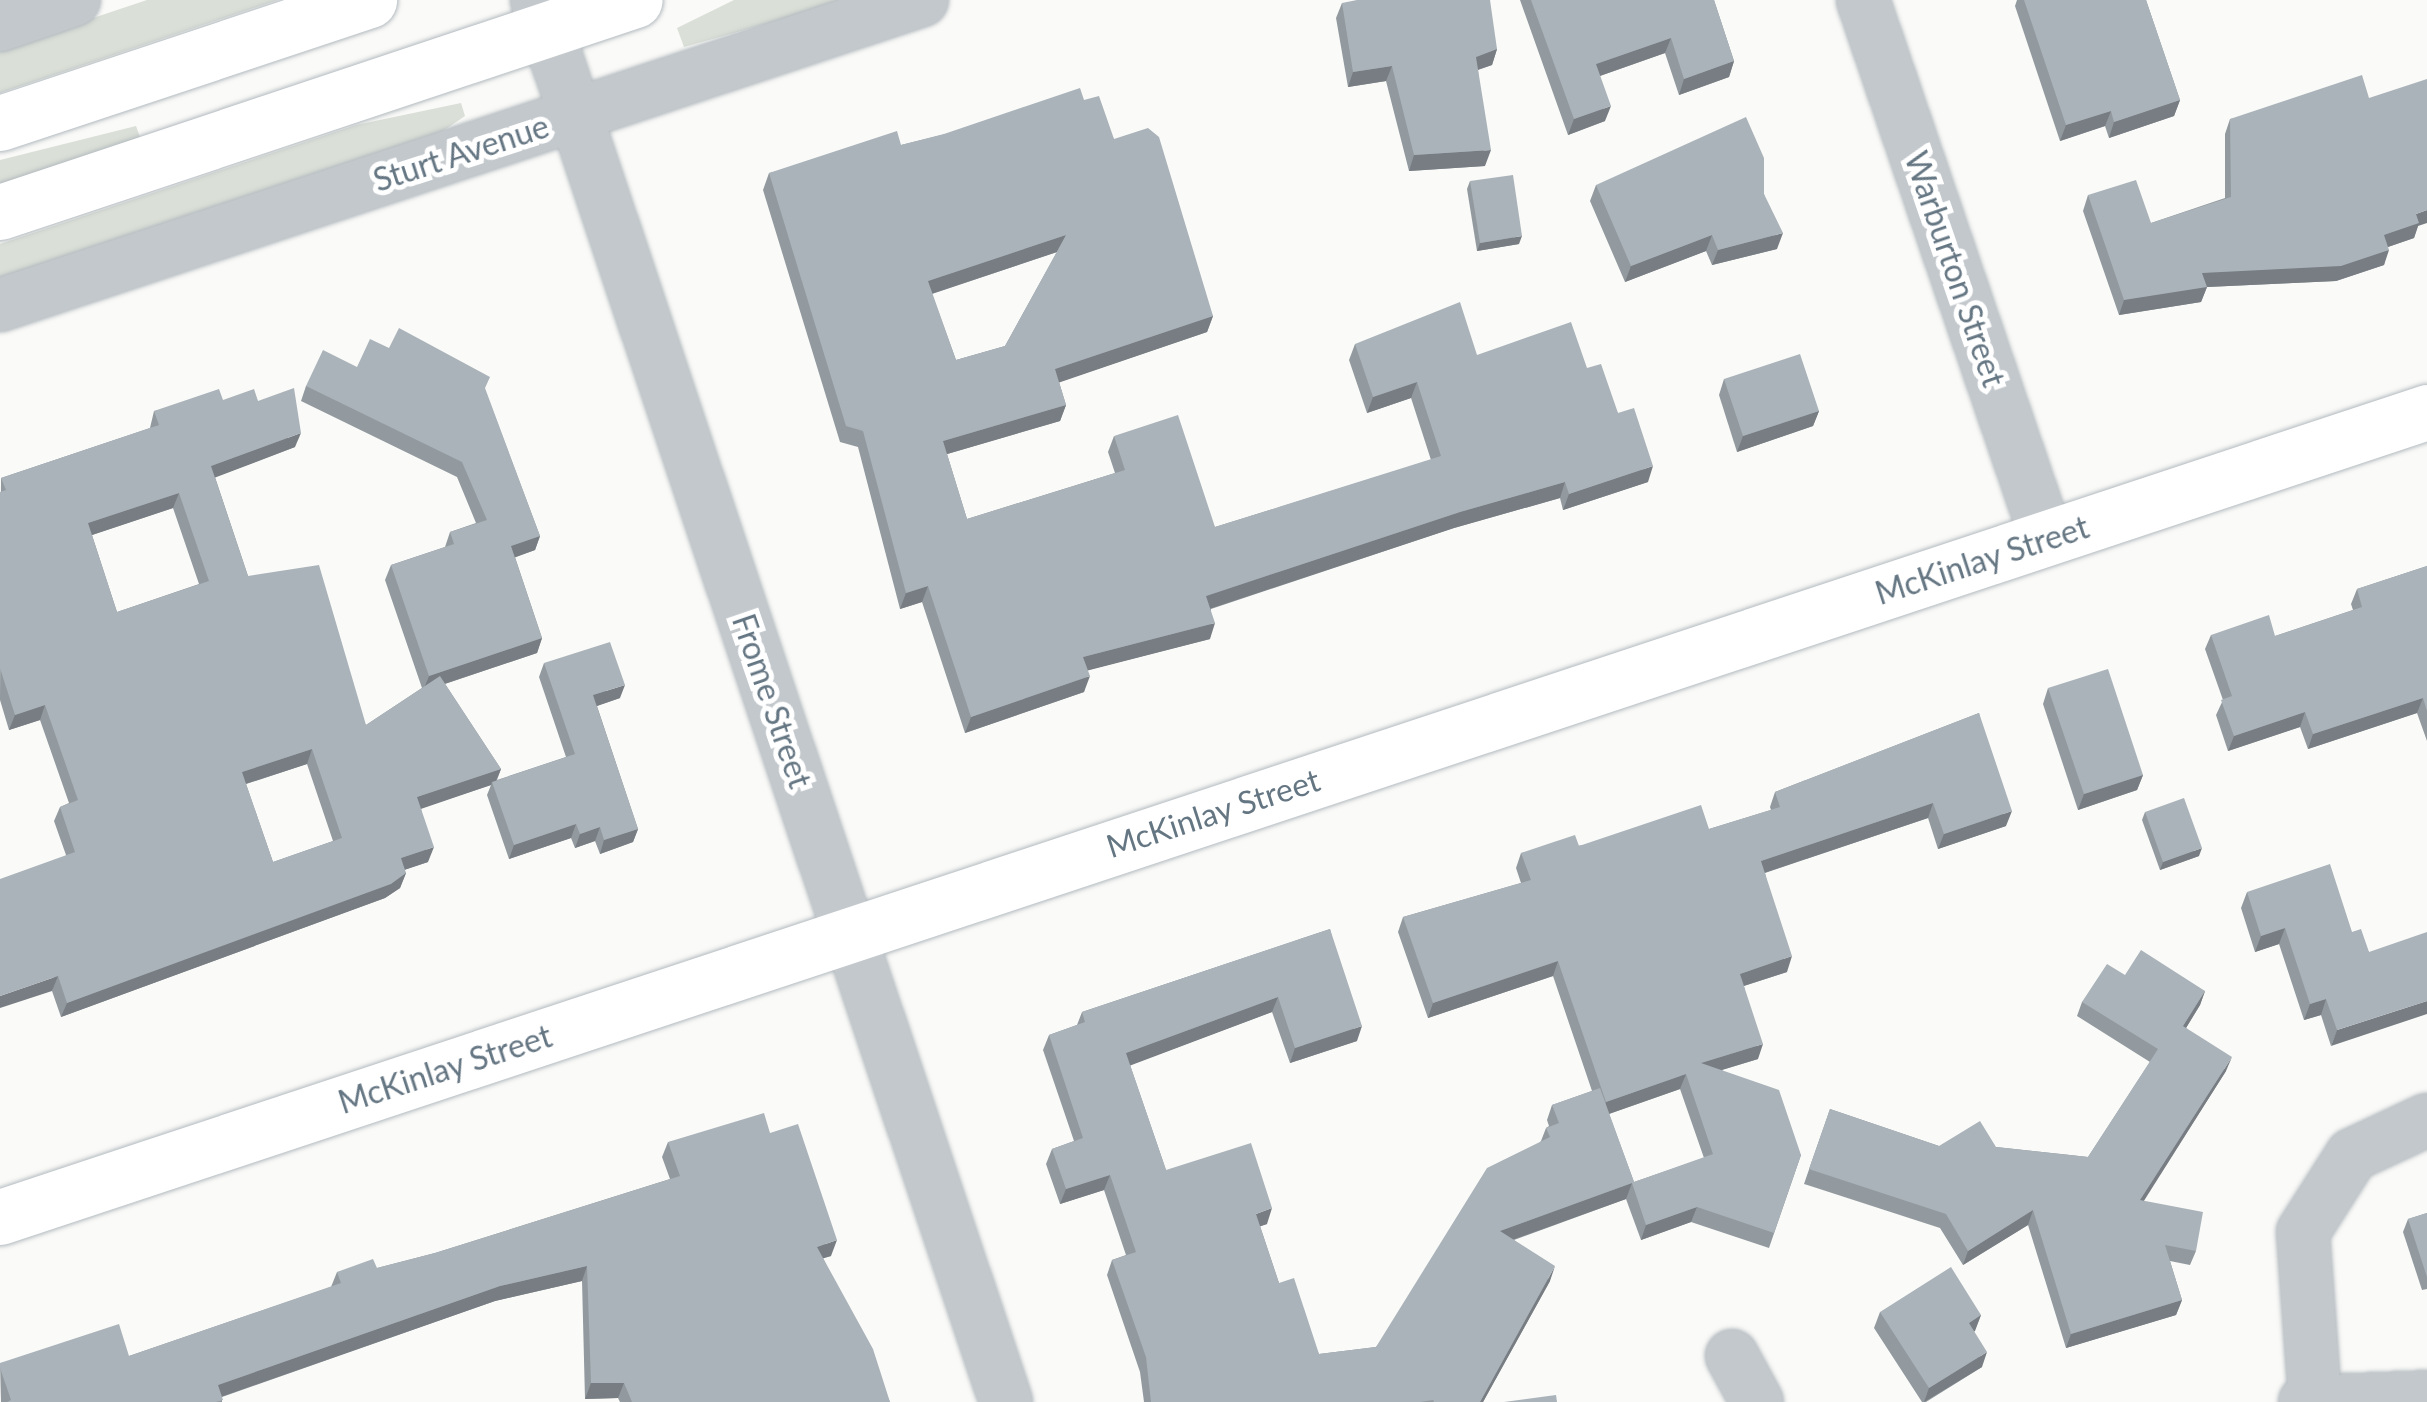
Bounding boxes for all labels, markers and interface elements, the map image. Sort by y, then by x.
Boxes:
street label: Sturt Avenue [368,106,554,200]
street label: Warburton Street [1897,146,2013,392]
street label: McKinlay Street [1870,507,2094,613]
street label: Frome Street [724,609,820,793]
street label: McKinlay Street [1101,760,1325,866]
street label: McKinlay Street [333,1016,557,1122]

